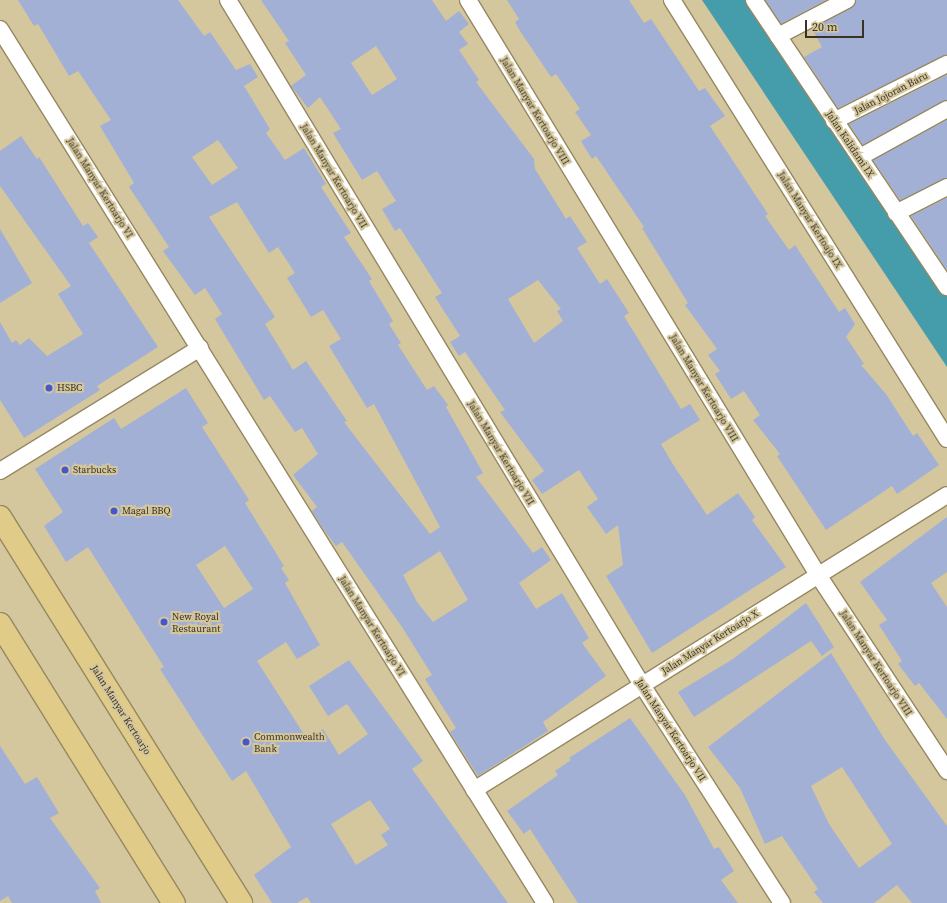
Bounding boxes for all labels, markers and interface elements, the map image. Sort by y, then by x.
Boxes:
scale bar [807,12,866,38]
text: 20 m [812,19,838,35]
street label: Jalan Manyar Kertoarjo VIII [498,55,572,167]
street label: Jalan Jojoran Baru [852,69,930,117]
street label: Jalan Kalidami IX [823,108,877,180]
street label: Jalan Manyar Kertoarjo VII [298,122,370,230]
street label: Jalan Manyar Kertoarjo VI [64,136,136,240]
street label: Jalan Manyar Kertoajo IX [775,169,845,271]
street label: Jalan Manyar Kertoarjo VIII [667,332,741,444]
place label: HSBC [57,382,82,394]
marker: HSBC [44,383,54,393]
street label: Jalan Manyar Kertoarjo VII [465,399,537,507]
place label: Starbucks [73,464,116,476]
marker: Starbucks [60,465,70,475]
place label: Magal BBQ [122,505,170,517]
marker: Magal BBQ [109,506,119,516]
street label: Jalan Manyar Kertoarjo VI [336,574,408,678]
street label: Jalan Manyar Kertoarjo X [659,607,761,677]
street label: Jalan Manyar Kertoarjo VIII [837,608,915,718]
place label: New Royal Restaurant [172,610,220,634]
marker: New Royal Restaurant [159,617,169,627]
street label: Jalan Manyar Kertoarjo [89,663,153,757]
street label: Jalan Manyar Kertoarjo VII [633,676,709,784]
place label: Commonwealth Bank [254,730,325,754]
marker: Commonwealth Bank [241,737,251,747]

